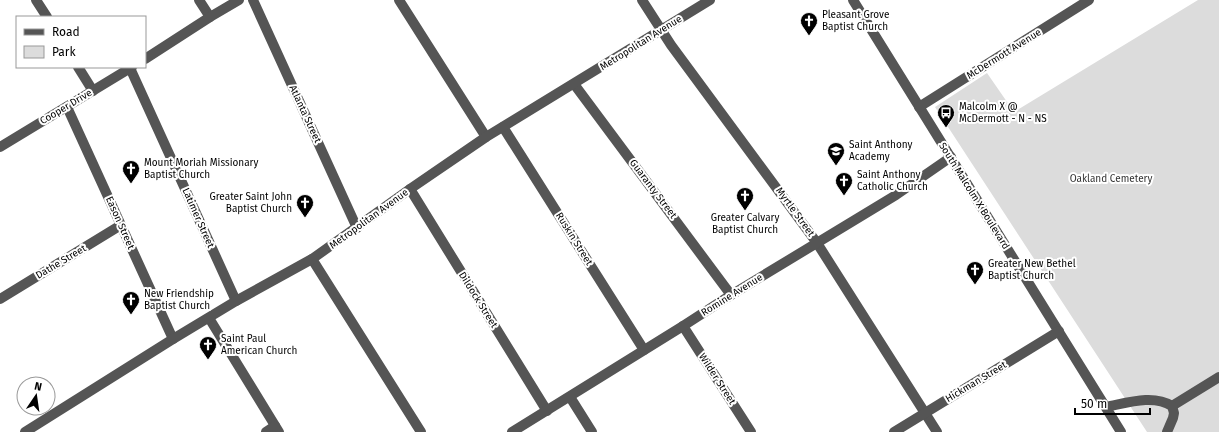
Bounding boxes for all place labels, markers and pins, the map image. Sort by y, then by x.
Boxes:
place label: Pleasant Grove Baptist Church [822,9,889,33]
church icon: Pleasant Grove Baptist Church [799,11,819,36]
place label: Malcolm X @ McDermott - N - NS [959,101,1047,125]
bus stop icon: Malcolm X @ McDermott - N - NS [936,103,956,128]
place label: Saint Anthony Academy [849,139,913,163]
school or university icon: Saint Anthony Academy [826,141,846,166]
place label: Mount Moriah Missionary Baptist Church [144,157,258,181]
church icon: Mount Moriah Missionary Baptist Church [121,159,141,184]
place label: Saint Anthony Catholic Church [857,169,928,193]
church icon: Saint Anthony Catholic Church [834,171,854,196]
church icon: Greater Calvary Baptist Church [735,186,755,211]
place label: Greater Saint John Baptist Church [209,191,292,215]
church icon: Greater Saint John Baptist Church [295,193,315,218]
place label: Greater Calvary Baptist Church [711,212,779,236]
place label: Greater New Bethel Baptist Church [988,258,1076,282]
church icon: Greater New Bethel Baptist Church [965,260,985,285]
place label: New Friendship Baptist Church [144,288,214,312]
church icon: New Friendship Baptist Church [121,290,141,315]
place label: Saint Paul American Church [221,333,297,357]
church icon: Saint Paul American Church [198,335,218,360]

